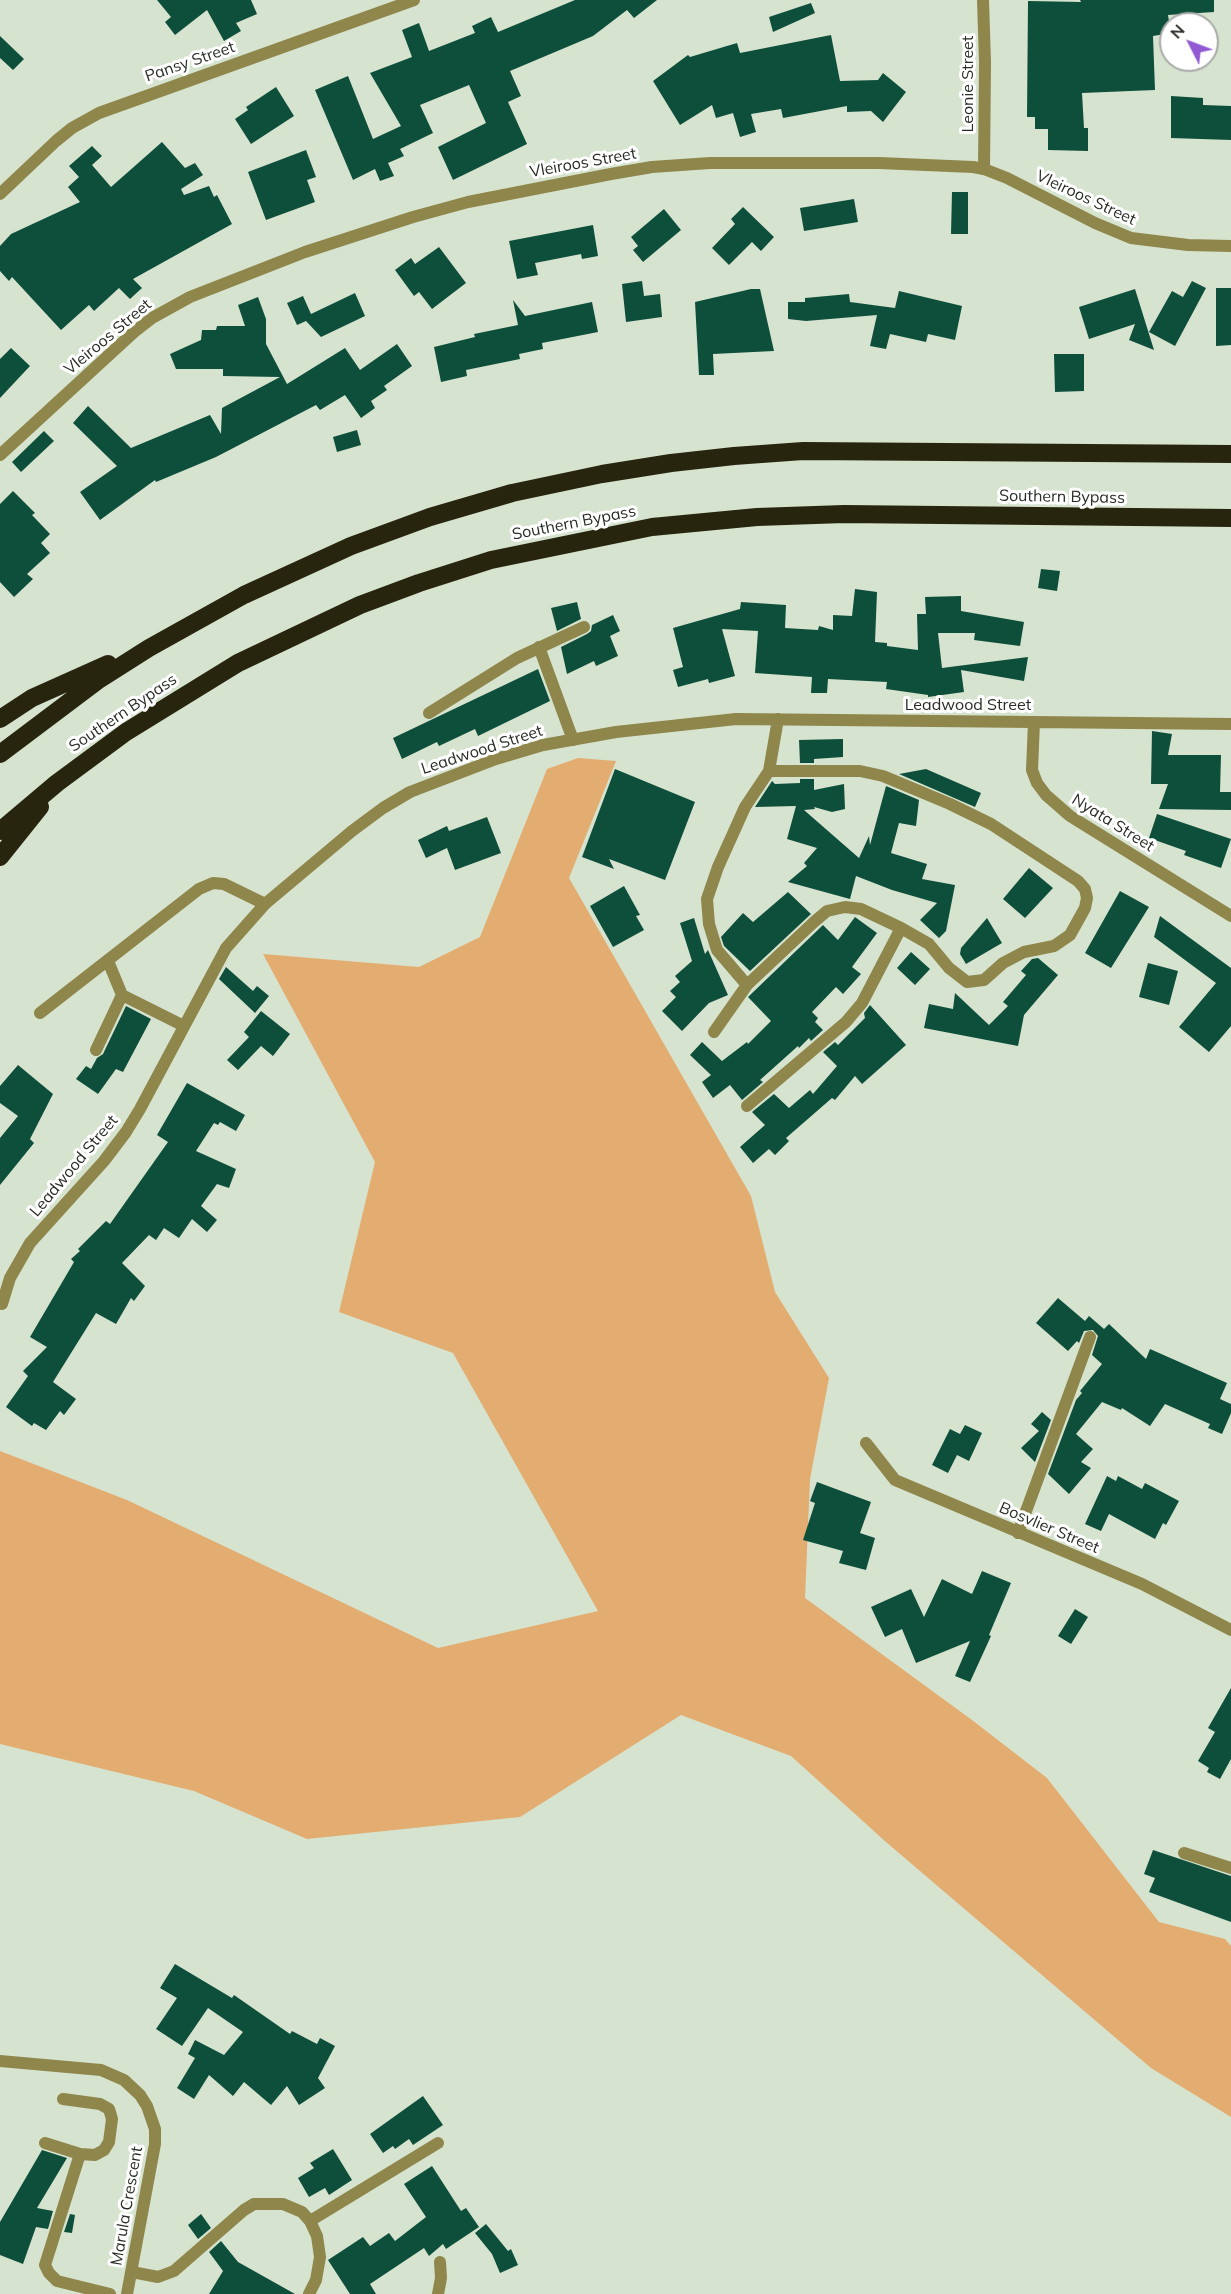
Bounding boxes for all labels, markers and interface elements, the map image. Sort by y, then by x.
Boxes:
north arrow [1159,12,1219,72]
text: N [1166,20,1189,42]
street label: Leonie Street [958,36,978,132]
street label: Pansy Street [143,38,237,86]
street label: Vleiroos Street [528,144,638,182]
street label: Vleiroos Street [1033,167,1139,229]
street label: Vleiroos Street [61,295,155,379]
street label: Southern Bypass [999,486,1125,508]
street label: Southern Bypass [510,502,638,544]
street label: Southern Bypass [65,670,181,756]
street label: Leadwood Street [905,695,1031,715]
street label: Leadwood Street [419,721,545,779]
street label: Nyata Street [1068,790,1158,856]
street label: Leadwood Street [26,1111,122,1221]
street label: Bosvlier Street [996,1498,1102,1558]
street label: Marula Crescent [107,2145,147,2267]

